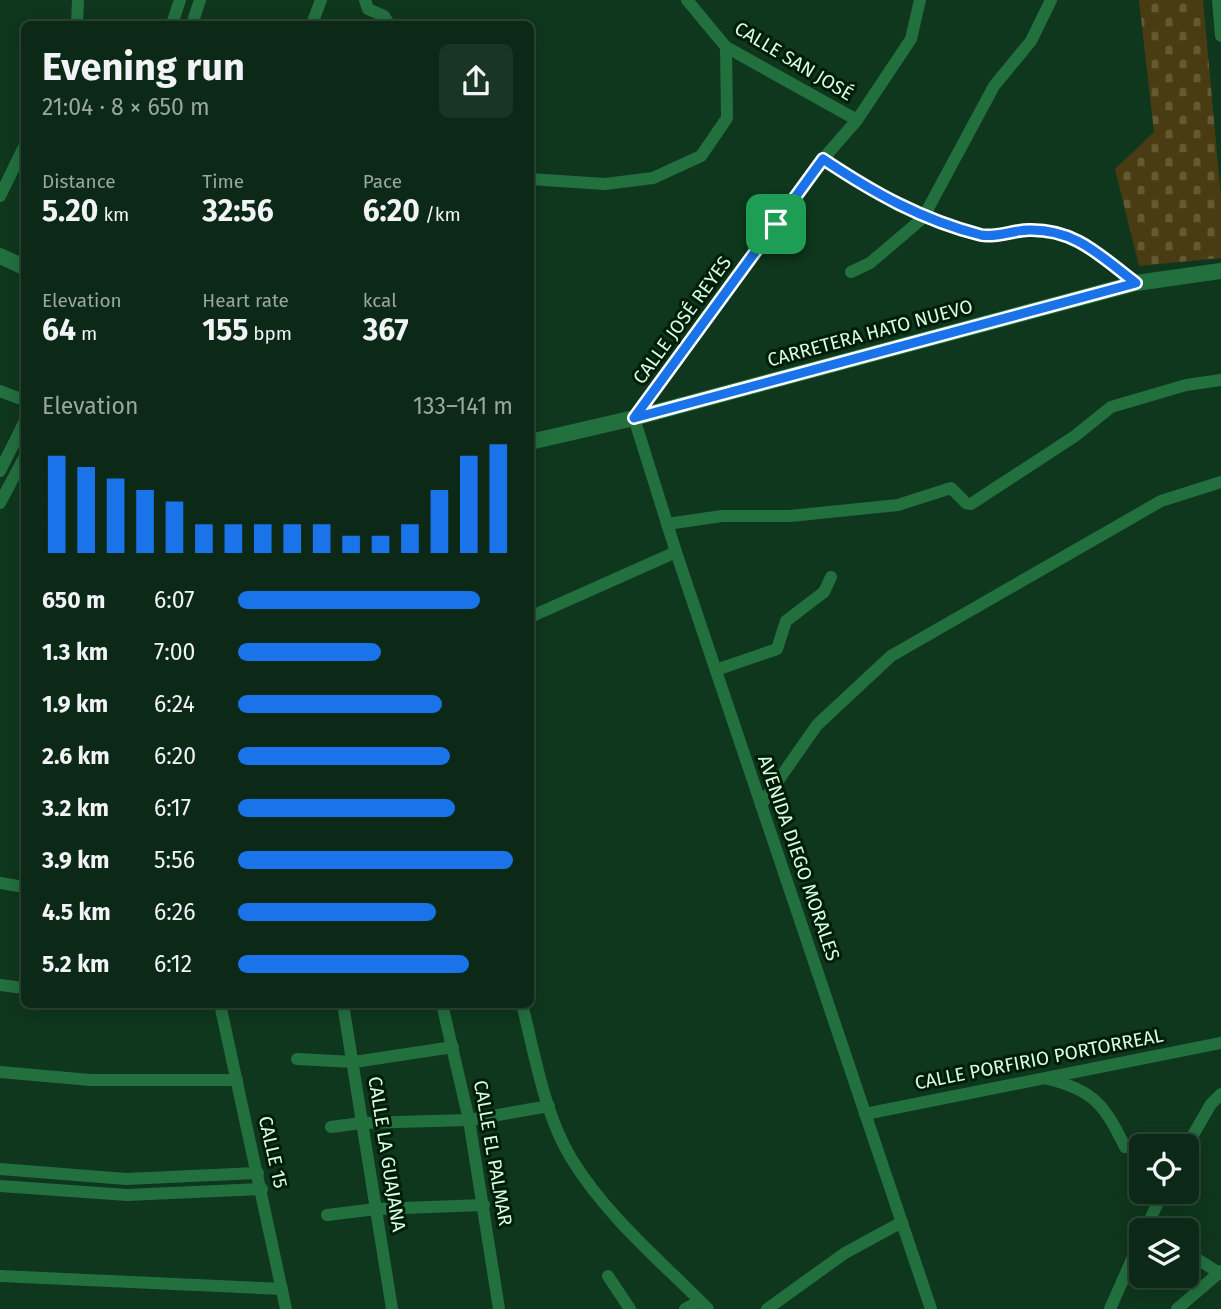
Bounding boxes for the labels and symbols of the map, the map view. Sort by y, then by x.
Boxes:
street label: CALLE SAN JOSÉ [731,17,857,105]
pin [746,194,806,254]
street label: CALLE JOSÉ REYES [628,252,736,388]
street label: CARRETERA HATO NUEVO [765,295,975,371]
street label: AVENIDA DIEGO MORALES [753,752,845,964]
street label: CALLE PORFIRIO PORTORREAL [913,1024,1166,1094]
street label: CALLE LA GUAJANA [363,1075,411,1233]
street label: CALLE EL PALMAR [469,1078,517,1228]
street label: CALLE 15 [254,1114,292,1190]

